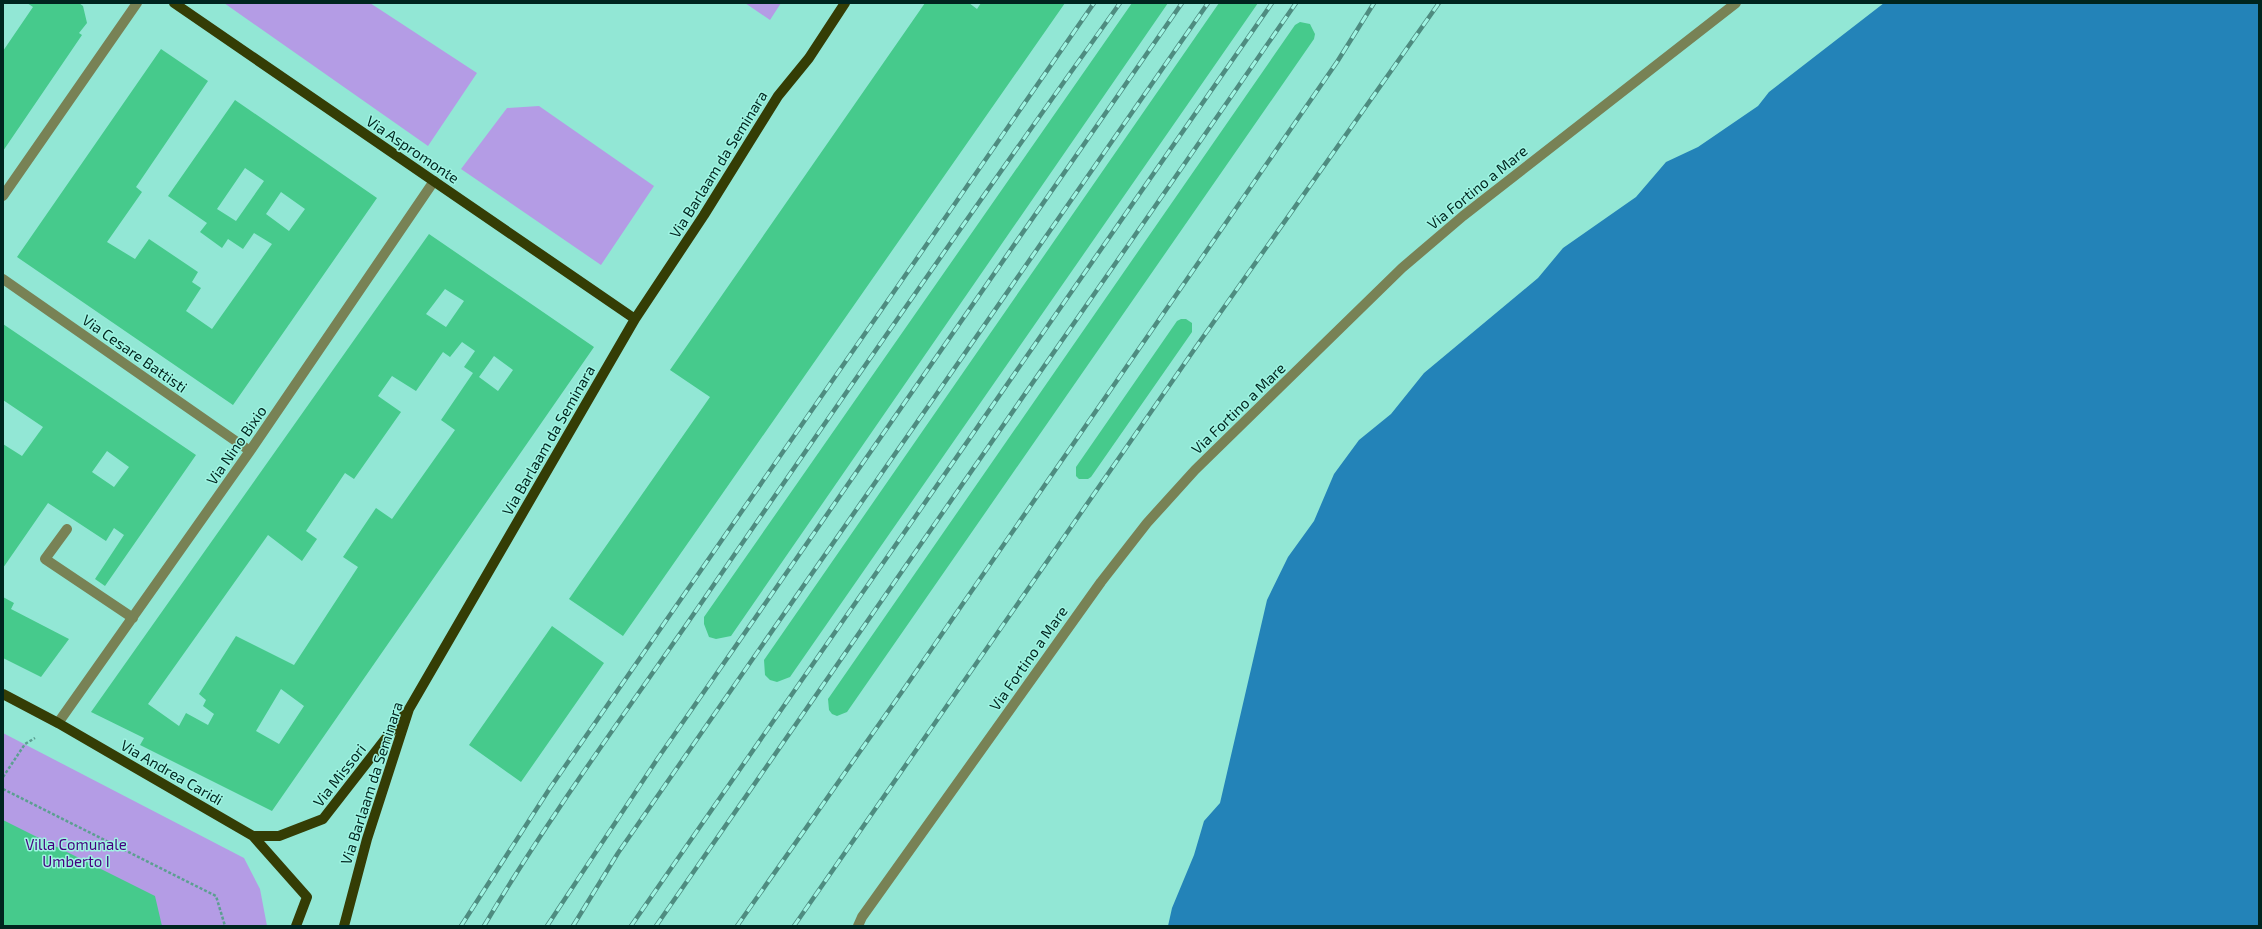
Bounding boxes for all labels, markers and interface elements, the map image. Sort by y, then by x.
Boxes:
street label: Via Barlaam da Seminara [665,87,771,241]
street label: Via Aspromonte [363,111,463,187]
street label: Via Fortino a Mare [1423,141,1531,233]
street label: Via Cesare Battisti [79,310,191,396]
street label: Via Fortino a Mare [1187,359,1289,457]
street label: Via Barlaam da Seminara [498,362,598,518]
street label: Via Nino Bixio [202,402,270,488]
street label: Via Fortino a Mare [985,602,1071,714]
street label: Via Barlaam da Seminara [336,699,406,867]
street label: Via Andrea Caridi [118,735,226,809]
street label: Via Missori [309,740,369,810]
park label: Villa Comunale Umberto I [25,835,127,870]

